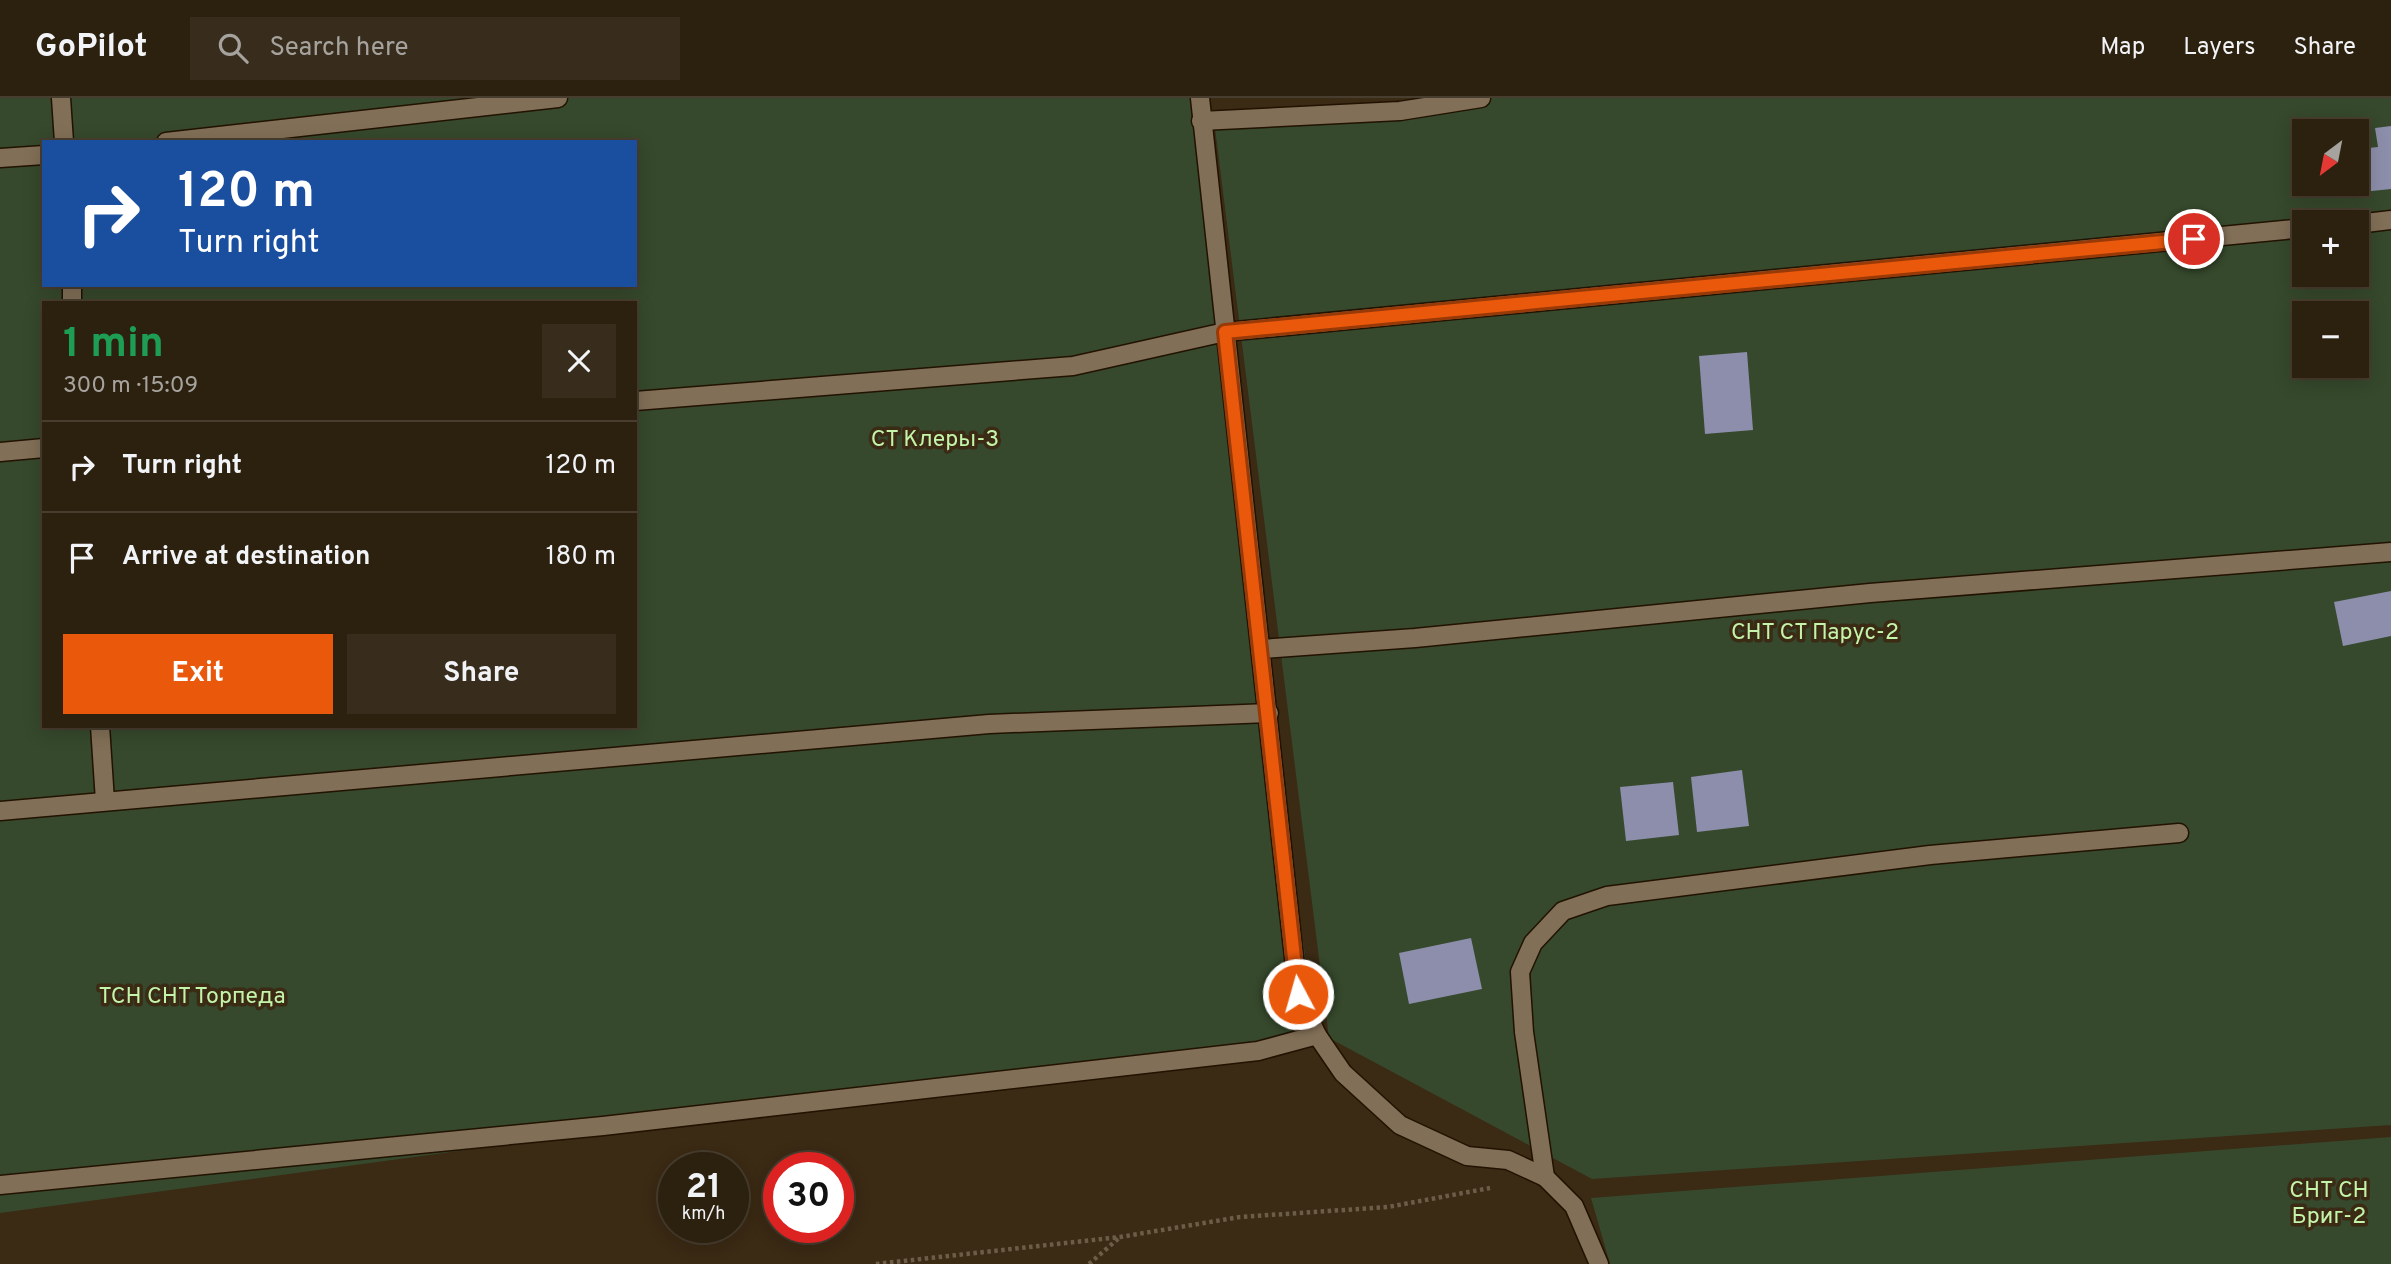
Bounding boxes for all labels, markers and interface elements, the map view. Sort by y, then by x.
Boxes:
search box [190,17,680,80]
text: GoPilot [35,27,148,69]
icon: search [214,29,252,67]
text: Search here [270,32,408,65]
text: Map [2100,33,2145,63]
text: Layers [2183,33,2255,63]
text: Share [2293,33,2356,63]
north arrow [2292,119,2370,196]
map controls [2292,119,2369,378]
text: 120 m [178,163,315,225]
icon: right [63,168,154,259]
pin [2164,209,2224,269]
button: + [2292,210,2369,287]
icon: arrive [2175,220,2213,258]
text: Turn right [178,224,320,264]
button: − [2292,301,2369,378]
text: 1 min [63,319,164,372]
button: close [542,324,616,398]
text: 300 m · 15:09 [63,372,198,401]
park label: СТ Клеры-3 [871,426,999,455]
icon: right [63,448,101,486]
text: Turn right [122,450,242,483]
text: 120 m [546,450,616,483]
icon: arrive [63,539,101,577]
text: Arrive at destination [122,541,370,574]
text: 180 m [546,541,616,574]
park label: СНТ СТ Парус-2 [1731,619,1899,648]
button: Exit [63,634,333,714]
button: Share [347,634,616,714]
position arrow [1261,957,1335,1031]
park label: ТСН СНТ Торпеда [98,983,286,1012]
speed limit sign: 30 [763,1152,854,1243]
text: 21 [686,1166,721,1210]
park label: СНТ СН Бриг-2 [2289,1177,2369,1232]
text: km/h [682,1203,725,1226]

